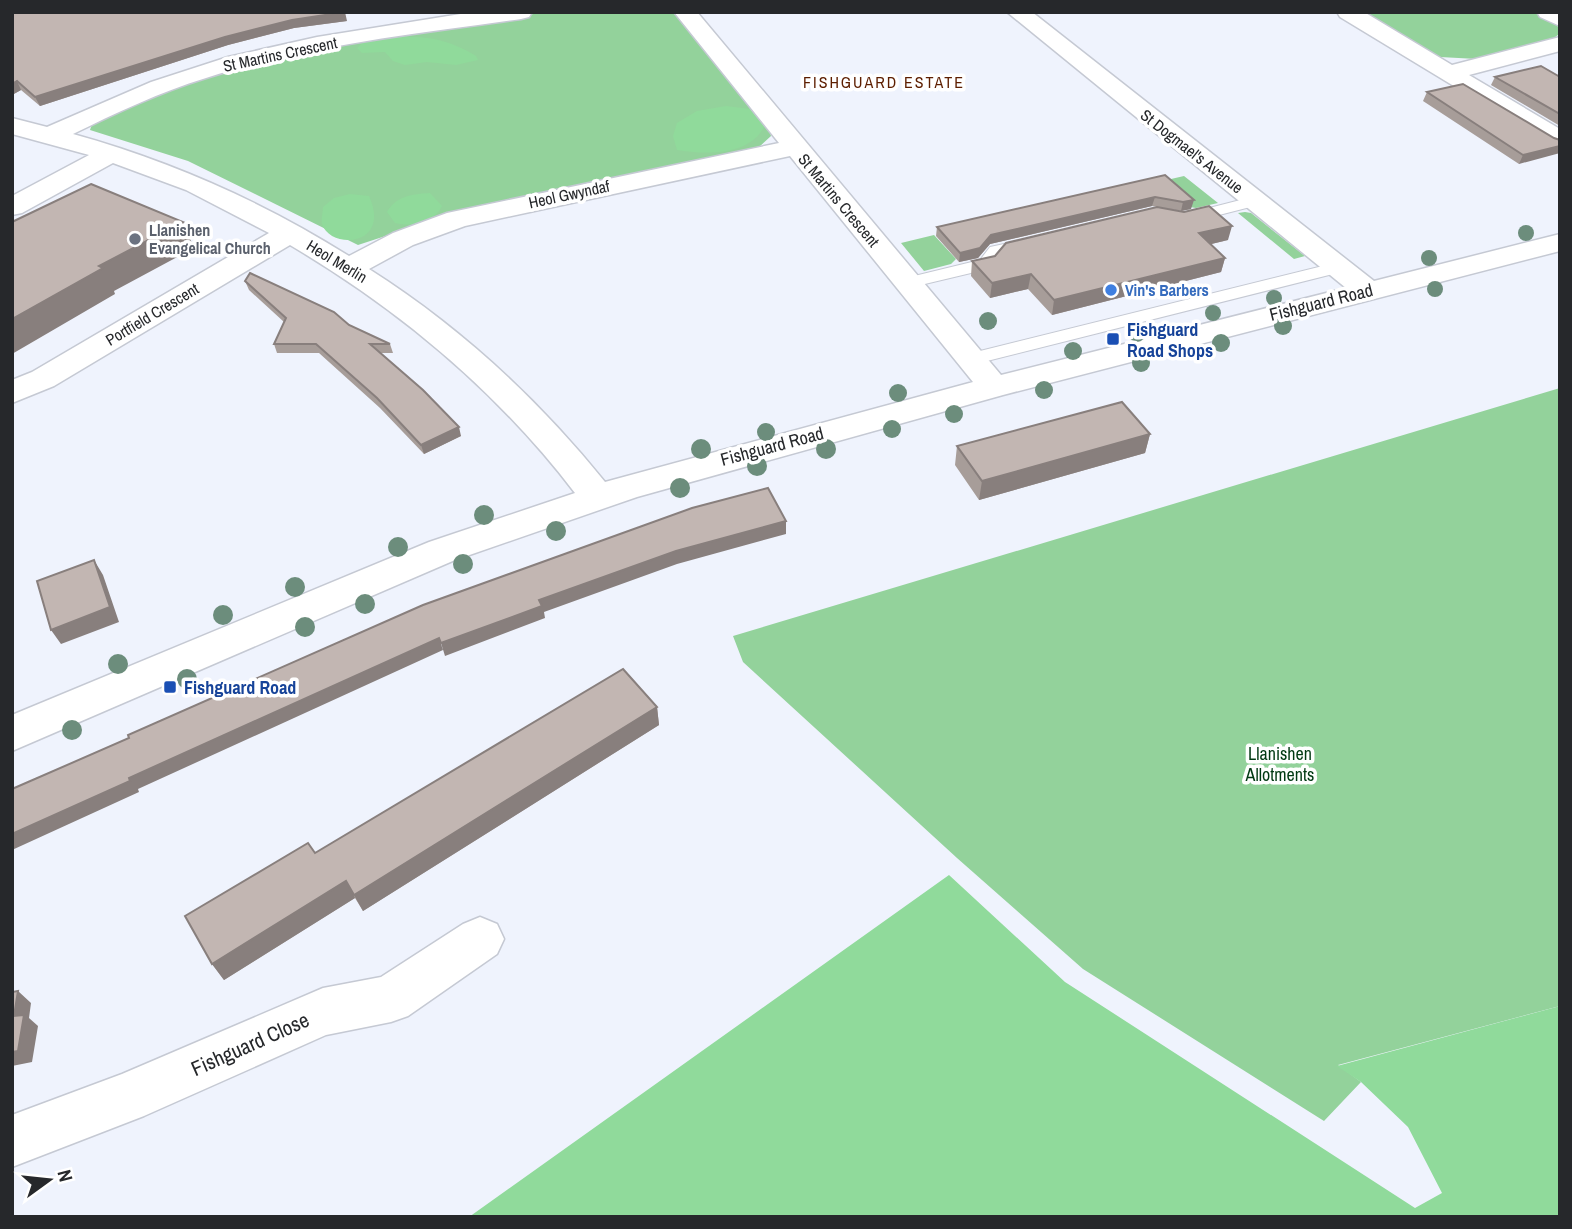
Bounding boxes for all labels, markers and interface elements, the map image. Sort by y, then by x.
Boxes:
street label: St Martins Crescent [221,31,339,77]
district label: FISHGUARD ESTATE [803,71,965,93]
street label: St Dogmael's Avenue [1136,104,1248,198]
street label: St Martins Crescent [793,149,885,252]
street label: Heol Gwyndaf [526,175,612,213]
place label: Llanishen Evangelical Church [149,219,271,259]
marker: Llanishen Evangelical Church [127,231,143,247]
street label: Heol Merlin [303,234,371,288]
street label: Portfield Crescent [101,277,203,350]
street label: Fishguard Road [1267,277,1375,327]
place label: Vin's Barbers [1125,279,1209,301]
marker: Vin's Barbers [1103,282,1119,298]
place label: Fishguard Road Shops [1127,317,1213,363]
marker: Fishguard Road Shops [1105,331,1121,347]
street label: Fishguard Road [718,420,826,472]
place label: Fishguard Road [184,675,296,700]
marker: Fishguard Road [162,679,178,695]
park label: Llanishen Allotments [1245,741,1314,787]
street label: Fishguard Close [186,1005,314,1083]
north arrow [14,1145,84,1215]
text: N [51,1167,79,1184]

